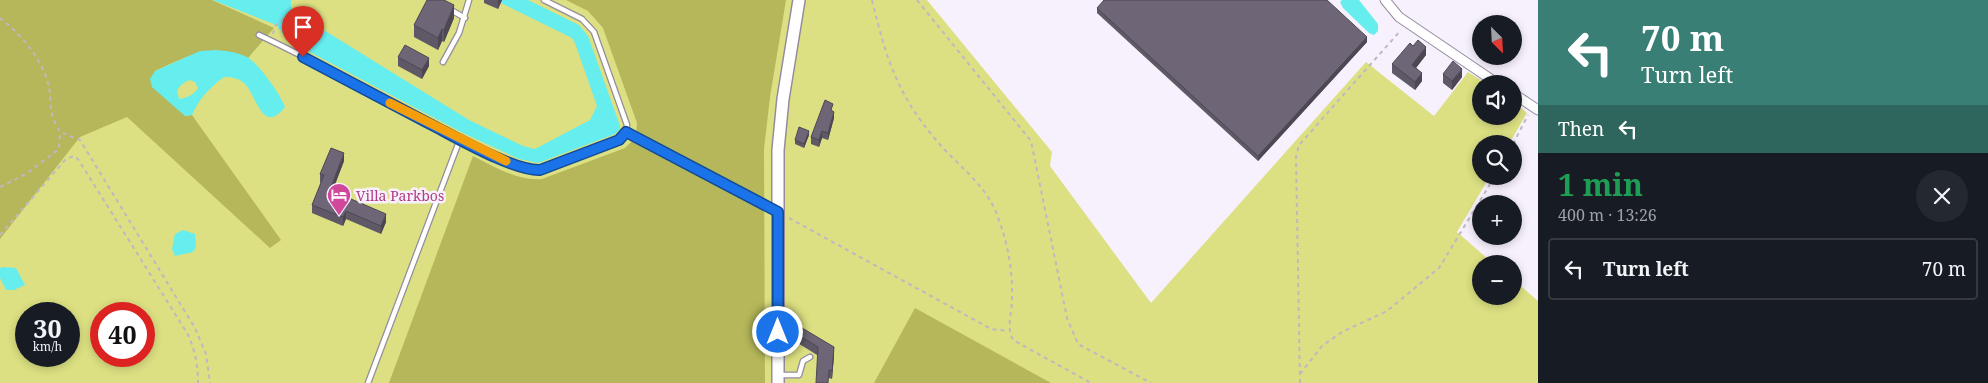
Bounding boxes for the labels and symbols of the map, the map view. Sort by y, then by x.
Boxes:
pin [282,6,324,57]
north arrow [1472,15,1522,65]
hotel icon: Villa Parkbos [326,182,352,216]
place label: Villa Parkbos [356,186,444,205]
speed limit sign: 40 [90,302,155,367]
position arrow [751,305,803,357]

